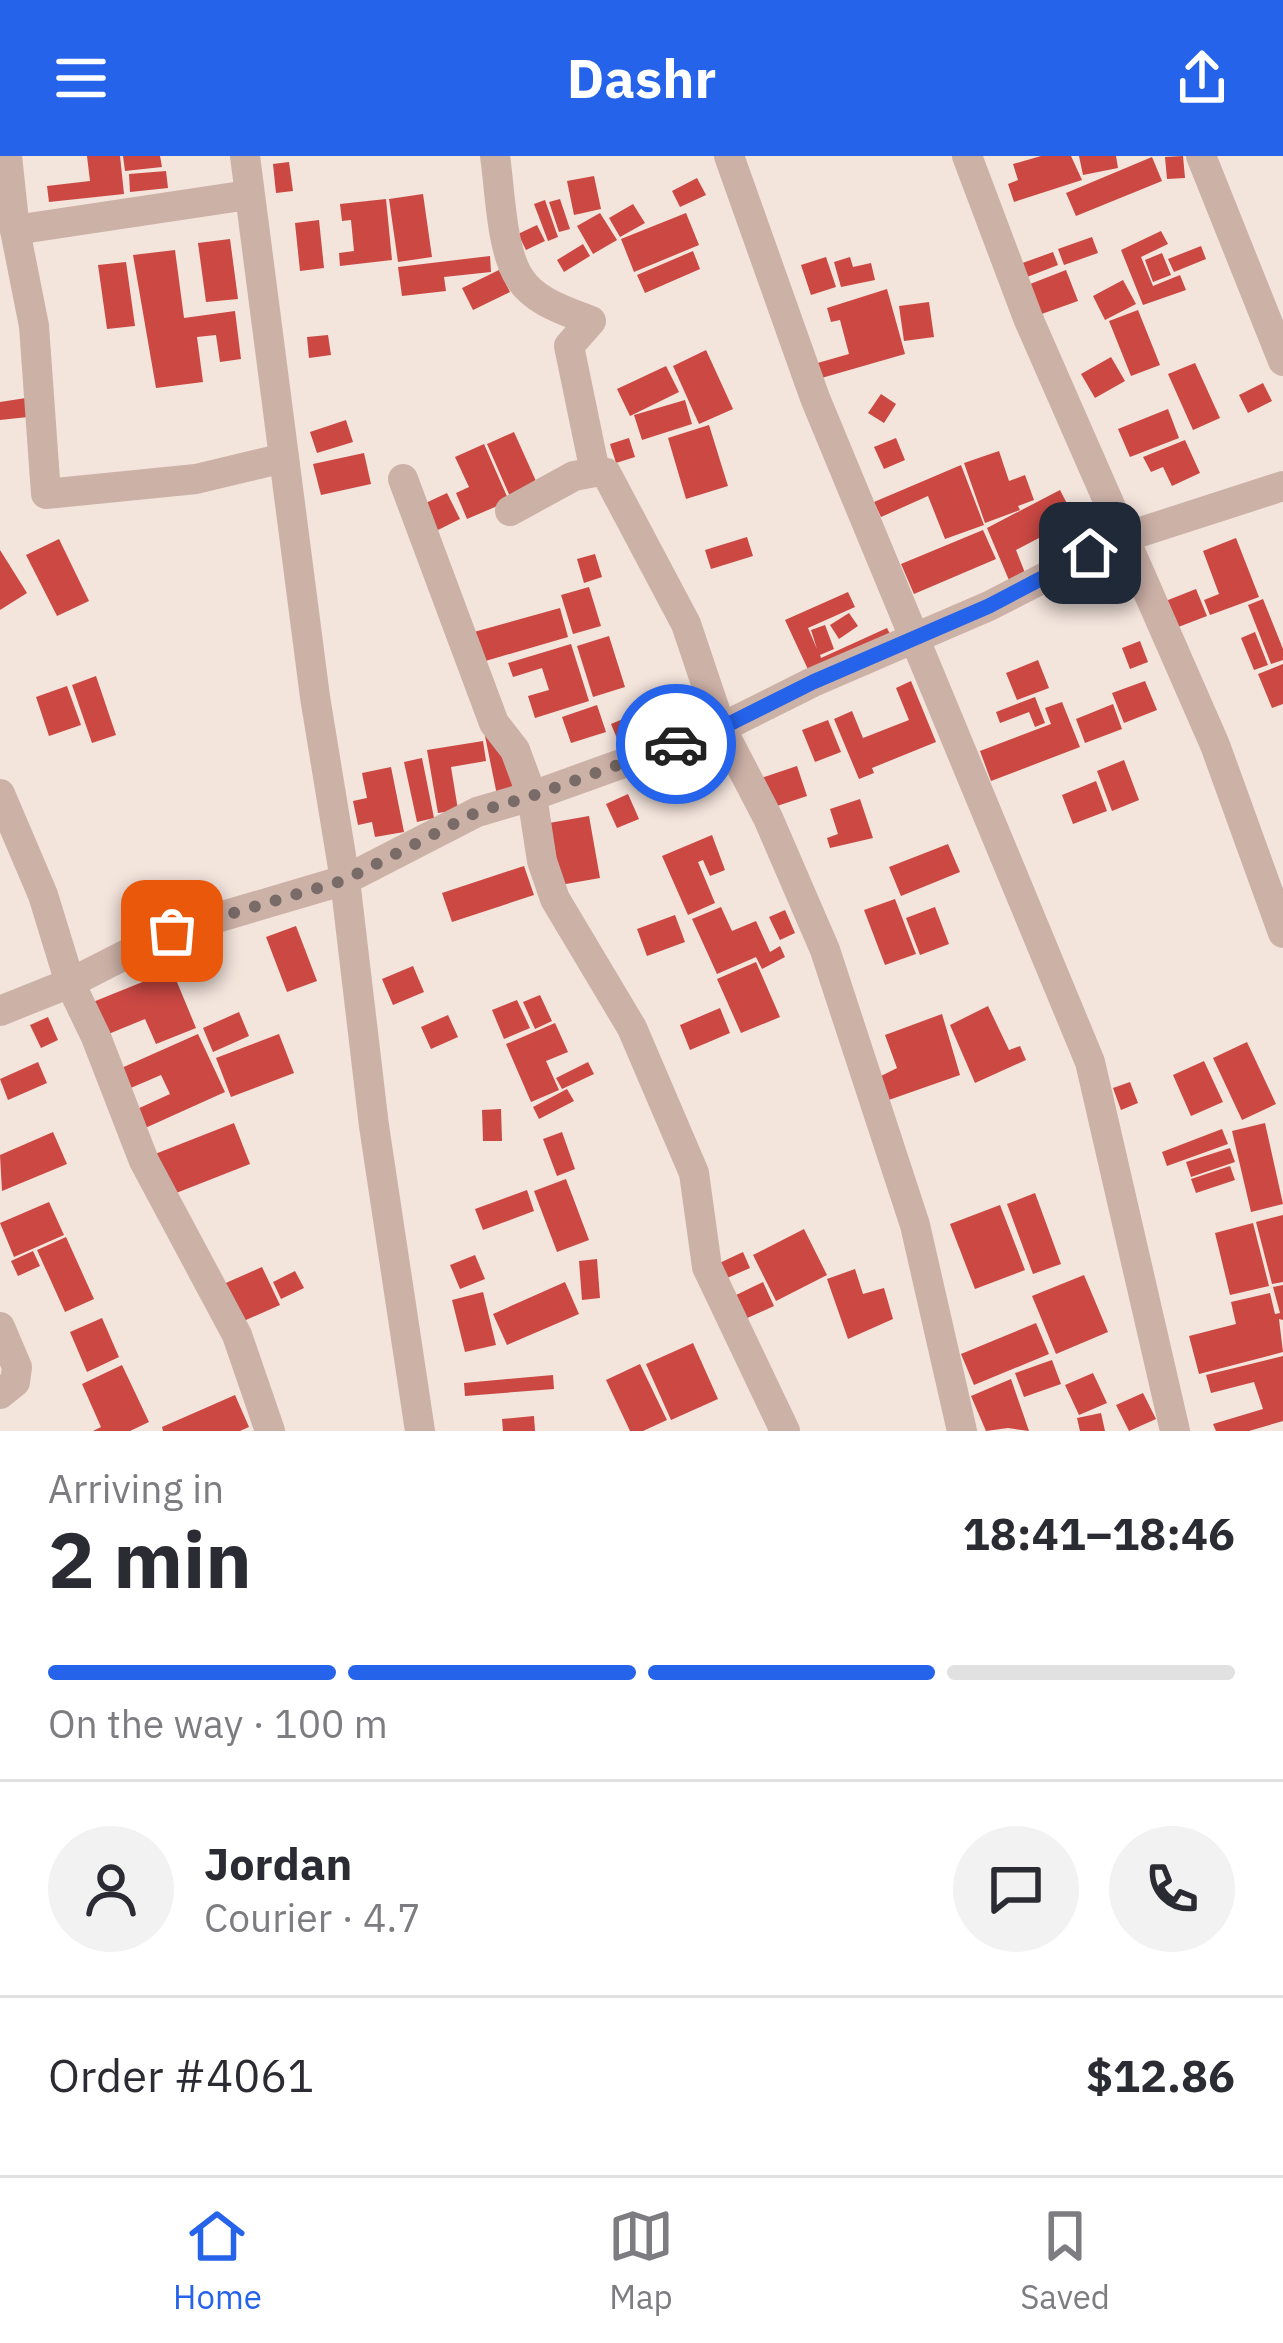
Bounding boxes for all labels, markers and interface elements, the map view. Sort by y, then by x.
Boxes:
text: Dashr [567,43,716,113]
icon: menu [48,45,114,111]
icon: share [1169,45,1235,111]
pin [1039,502,1141,604]
icon: home [1057,520,1123,586]
courier [616,684,736,804]
icon: car [643,711,709,777]
pin [121,880,223,982]
icon: bag [139,898,205,964]
text: Arriving in [48,1463,224,1514]
text: 18:41–18:46 [963,1504,1235,1562]
text: 2 min [48,1508,252,1609]
text: On the way · 100 m [48,1698,388,1749]
button: person [48,1826,174,1952]
button: chat [953,1826,1079,1952]
button: phone [1109,1826,1235,1952]
text: Jordan [204,1834,352,1892]
text: Courier · 4.7 [204,1892,421,1943]
text: Order #4061 [48,2046,314,2104]
text: $12.86 [1086,2046,1235,2104]
tab: Home [173,2203,262,2318]
tab: Map [608,2203,674,2318]
tab: Saved [1020,2203,1110,2318]

